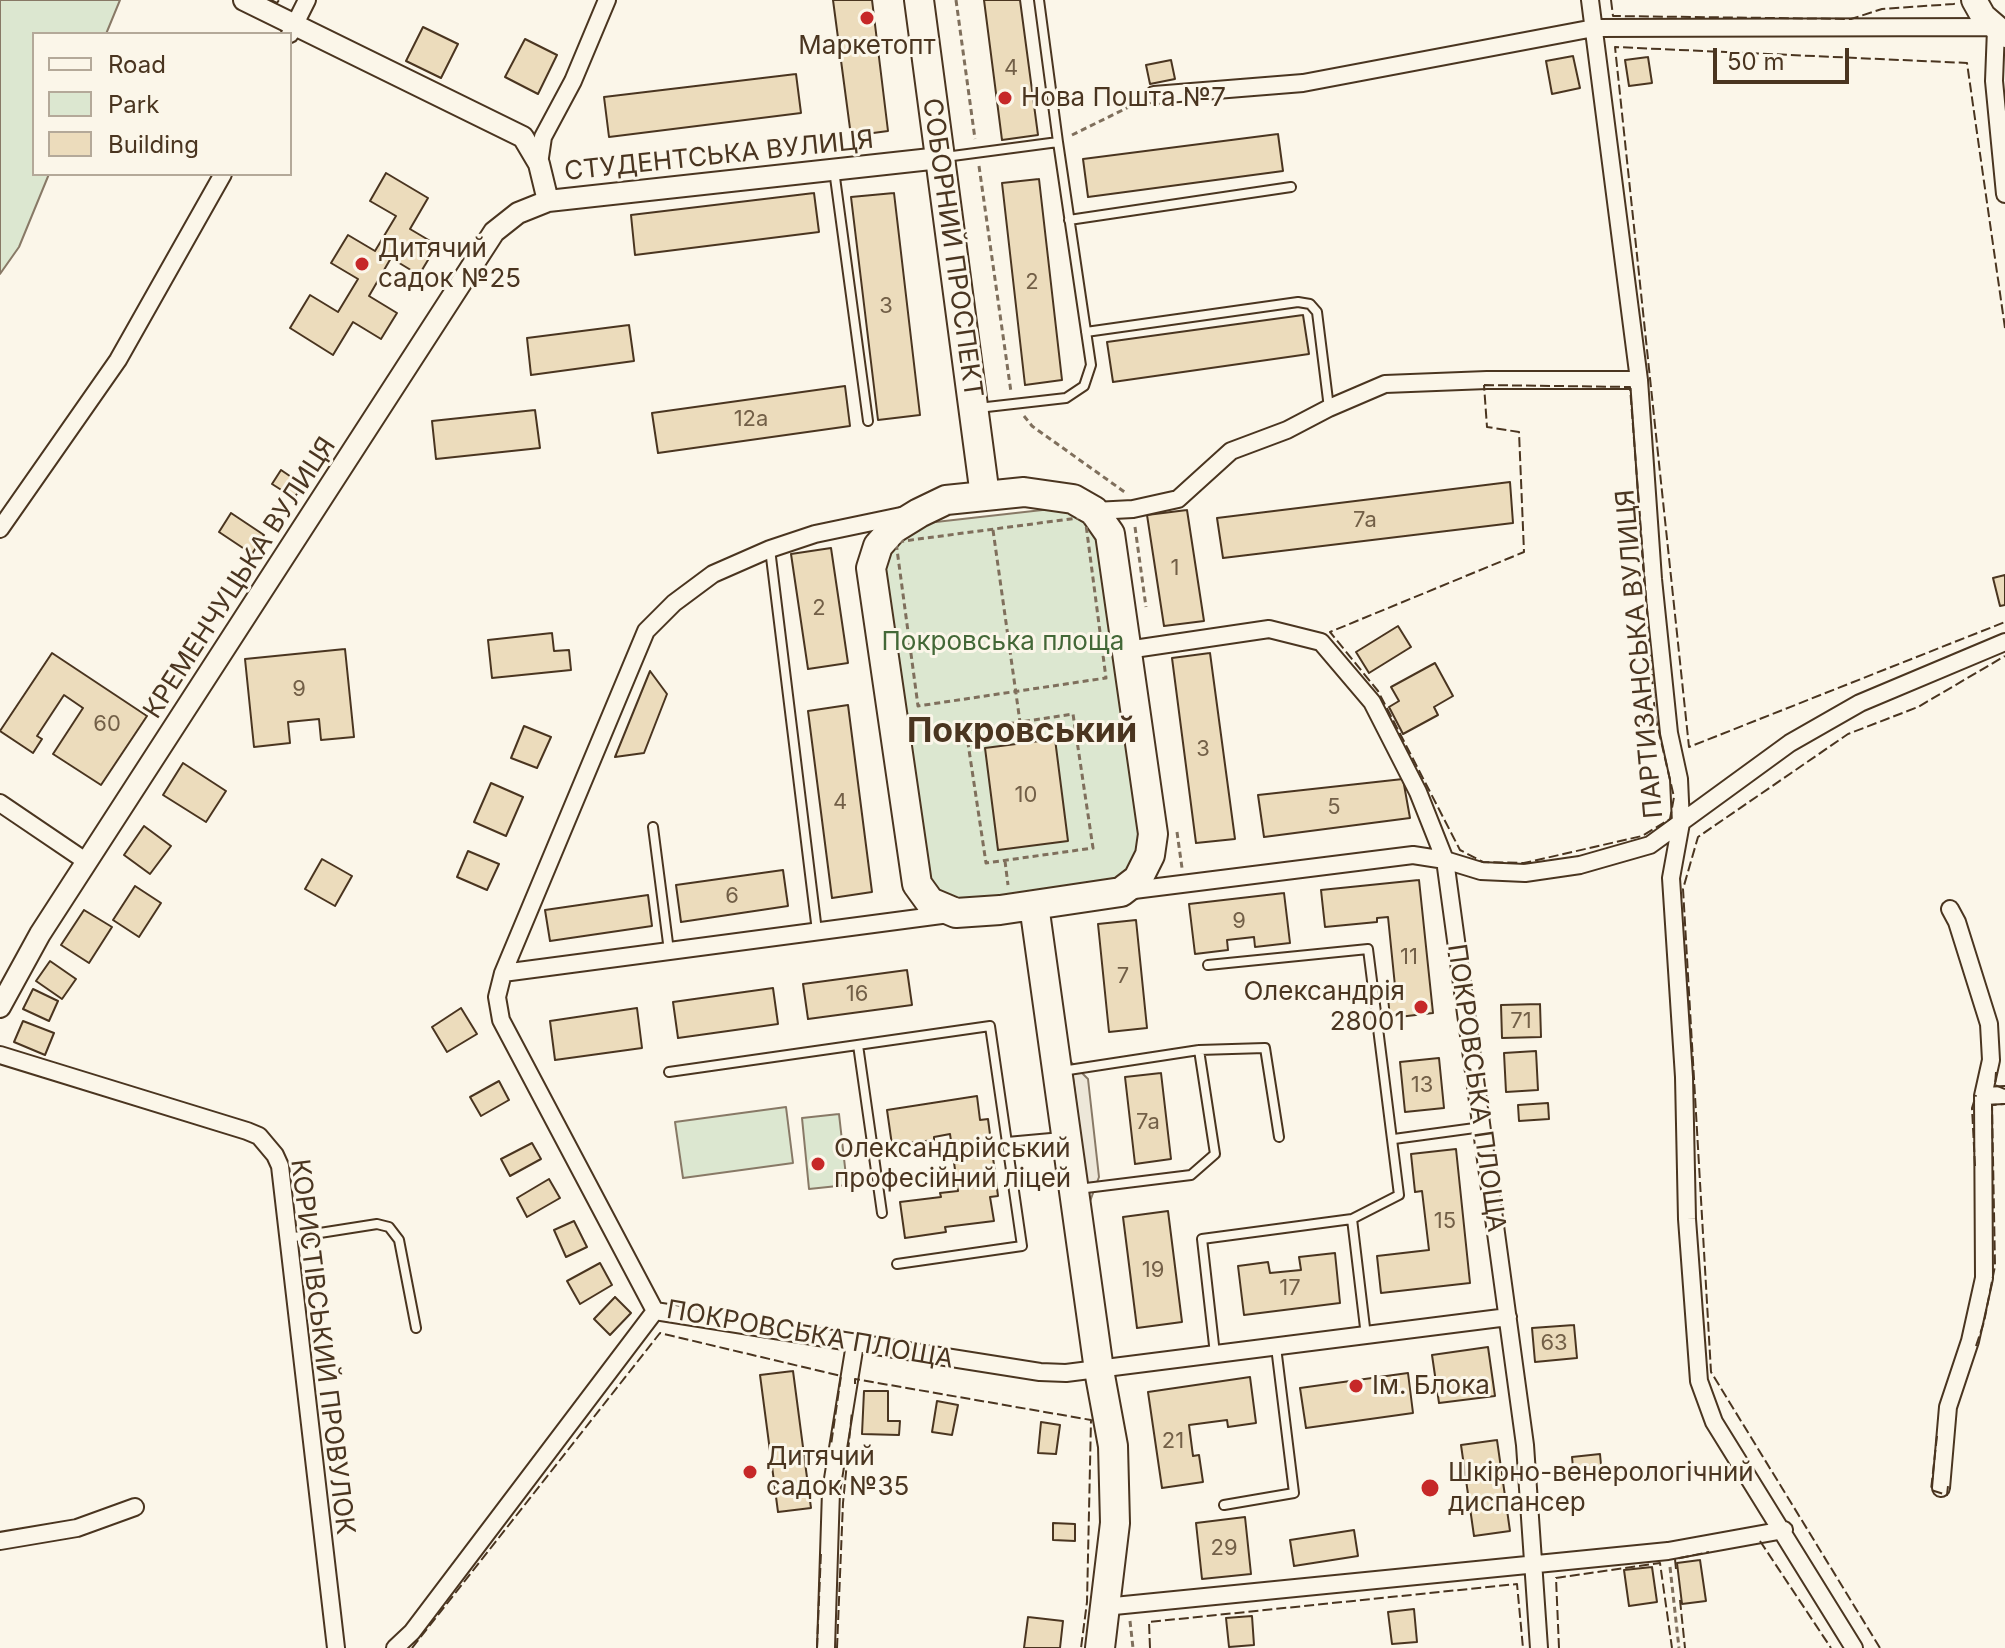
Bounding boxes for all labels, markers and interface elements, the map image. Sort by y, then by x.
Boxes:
marker: Маркетопт [858,9,876,27]
place label: Маркетопт [798,30,936,62]
legend [32,32,292,176]
scale bar [1717,32,1853,82]
text: 50 m [1727,47,1785,76]
text: Road [108,50,166,79]
house number: 4 [1004,55,1018,81]
place label: Нова Пошта №7 [1021,82,1226,114]
marker: Нова Пошта №7 [996,89,1014,107]
text: Park [108,90,159,119]
street label: СОБОРНИЙ ПРОСПЕКТ [916,96,988,400]
street label: СТУДЕНТСЬКА ВУЛИЦЯ [563,124,875,188]
text: Building [108,130,199,159]
place label: Дитячий садок №25 [378,233,521,294]
marker: Дитячий садок №25 [353,255,371,273]
house number: 2 [1025,269,1039,295]
house number: 3 [879,293,893,319]
house number: 12а [734,406,768,432]
street label: КРЕМЕНЧУЦЬКА ВУЛИЦЯ [137,432,343,724]
street label: ПАРТИЗАНСЬКА ВУЛИЦЯ [1610,488,1670,820]
house number: 7а [1353,507,1377,533]
house number: 1 [1171,555,1179,581]
house number: 2 [812,595,826,621]
park label: Покровська площа [882,626,1124,658]
house number: 9 [292,676,306,702]
house number: 60 [93,711,121,737]
district label: Покровський [907,712,1137,752]
house number: 3 [1196,736,1210,762]
house number: 10 [1015,782,1037,808]
house number: 4 [833,789,847,815]
house number: 5 [1327,794,1341,820]
house number: 6 [725,883,739,909]
house number: 9 [1232,908,1246,934]
street label: ПОКРОВСЬКА ПЛОЩА [1440,942,1512,1234]
house number: 11 [1400,944,1418,970]
house number: 7 [1117,963,1129,989]
place label: Олександрія 28001 [1243,976,1405,1038]
house number: 16 [846,981,868,1007]
marker: Олександрія 28001 [1412,998,1430,1016]
house number: 71 [1510,1008,1532,1034]
house number: 13 [1411,1072,1433,1098]
house number: 7а [1136,1109,1160,1135]
place label: Олександрійський професійний ліцей [834,1133,1071,1194]
marker: Олександрійський професійний ліцей [809,1155,827,1173]
street label: КОРИСТІВСЬКИЙ ПРОВУЛОК [283,1157,361,1537]
house number: 15 [1434,1208,1456,1234]
house number: 19 [1142,1257,1164,1283]
house number: 17 [1279,1275,1301,1301]
street label: ПОКРОВСЬКА ПЛОЩА [664,1294,956,1376]
house number: 63 [1540,1330,1568,1356]
place label: Ім. Блока [1372,1370,1490,1402]
marker: Ім. Блока [1347,1377,1365,1395]
house number: 21 [1162,1428,1184,1454]
place label: Дитячий садок №35 [766,1441,909,1502]
place label: Шкірно-венерологічний диспансер [1448,1457,1754,1518]
marker: Дитячий садок №35 [741,1463,759,1481]
marker: Шкірно-венерологічний диспансер [1419,1477,1441,1499]
house number: 29 [1210,1535,1238,1561]

